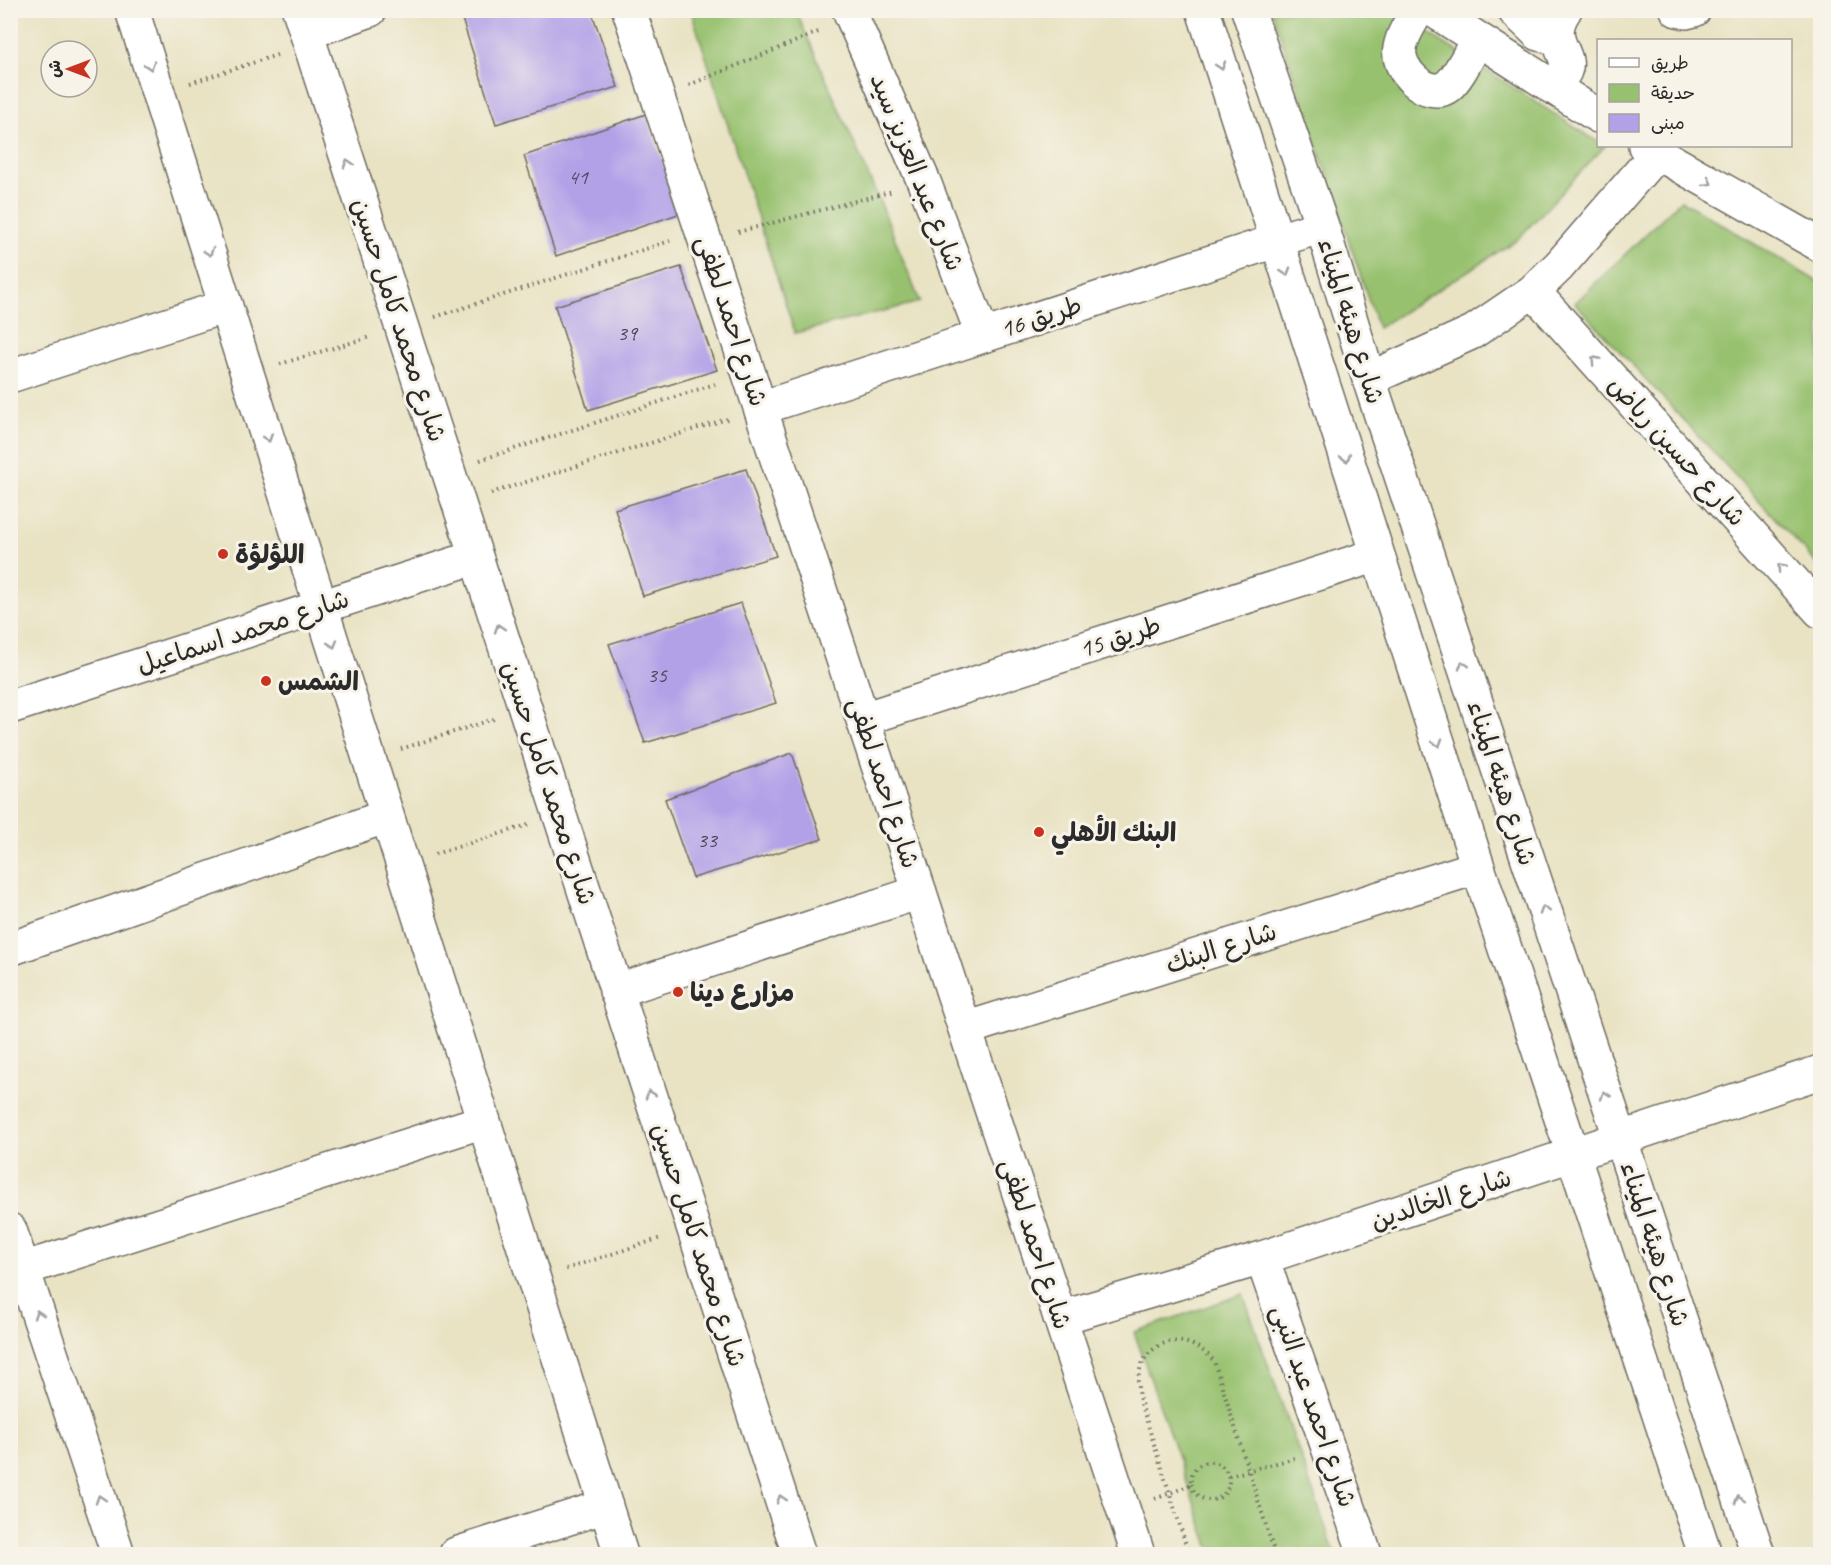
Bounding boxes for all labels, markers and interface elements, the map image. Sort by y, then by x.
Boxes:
north arrow [39,39,99,99]
legend [1597,39,1792,147]
text: طريق [1651,52,1689,74]
text: ش [45,60,65,78]
one-way arrow [143,60,155,71]
one-way arrow [1213,60,1226,71]
street label: شارع عبد العزيز سيد [861,68,972,276]
text: حديقة [1651,82,1695,104]
text: مبنى [1651,112,1685,134]
one-way arrow [343,158,356,169]
house number: 41 [568,163,589,191]
one-way arrow [1702,175,1712,186]
street label: شارع محمد كامل حسين [343,194,454,446]
street label: شارع احمد لطفى [688,231,775,411]
street label: شارع هيئه الميناء [1309,234,1392,408]
one-way arrow [202,246,214,257]
one-way arrow [1279,266,1291,277]
street label: طريق 16 [996,288,1086,346]
house number: 39 [617,319,639,347]
one-way arrow [1591,356,1602,367]
street label: شارع حسين رياض [1600,369,1753,534]
one-way arrow [261,432,273,443]
one-way arrow [1339,452,1351,463]
place label: اللؤلؤة [235,538,304,571]
marker: اللؤلؤة [216,547,230,561]
one-way arrow [1777,564,1788,574]
street label: شارع محمد اسماعيل [133,582,354,683]
street label: طريق 15 [1075,608,1165,666]
one-way arrow [494,623,507,634]
one-way arrow [326,638,338,649]
street label: شارع محمد كامل حسين [493,657,604,909]
one-way arrow [1458,660,1470,671]
house number: 35 [647,661,668,689]
place label: الشمس [278,665,359,698]
marker: الشمس [259,674,273,688]
street label: شارع احمد لطفى [840,693,927,873]
street label: شارع هيئه الميناء [1459,696,1544,870]
one-way arrow [1431,737,1443,748]
place label: البنك الأهلي [1051,814,1176,856]
marker: البنك الأهلي [1032,825,1046,839]
house number: 33 [697,826,719,854]
one-way arrow [1538,905,1551,916]
street label: شارع البنك [1161,915,1281,982]
place label: مزارع دينا [690,976,794,1010]
marker: مزارع دينا [671,985,685,999]
one-way arrow [644,1089,657,1100]
one-way arrow [1600,1090,1612,1101]
street label: شارع محمد كامل حسين [643,1119,754,1371]
street label: شارع احمد لطفى [992,1154,1079,1334]
street label: شارع هيئه الميناء [1612,1157,1697,1331]
street label: شارع الخالدين [1366,1161,1516,1238]
street label: شارع احمد عبد النبى [1263,1300,1364,1512]
one-way arrow [33,1309,46,1320]
one-way arrow [95,1494,107,1505]
one-way arrow [776,1494,788,1505]
one-way arrow [1734,1494,1747,1505]

